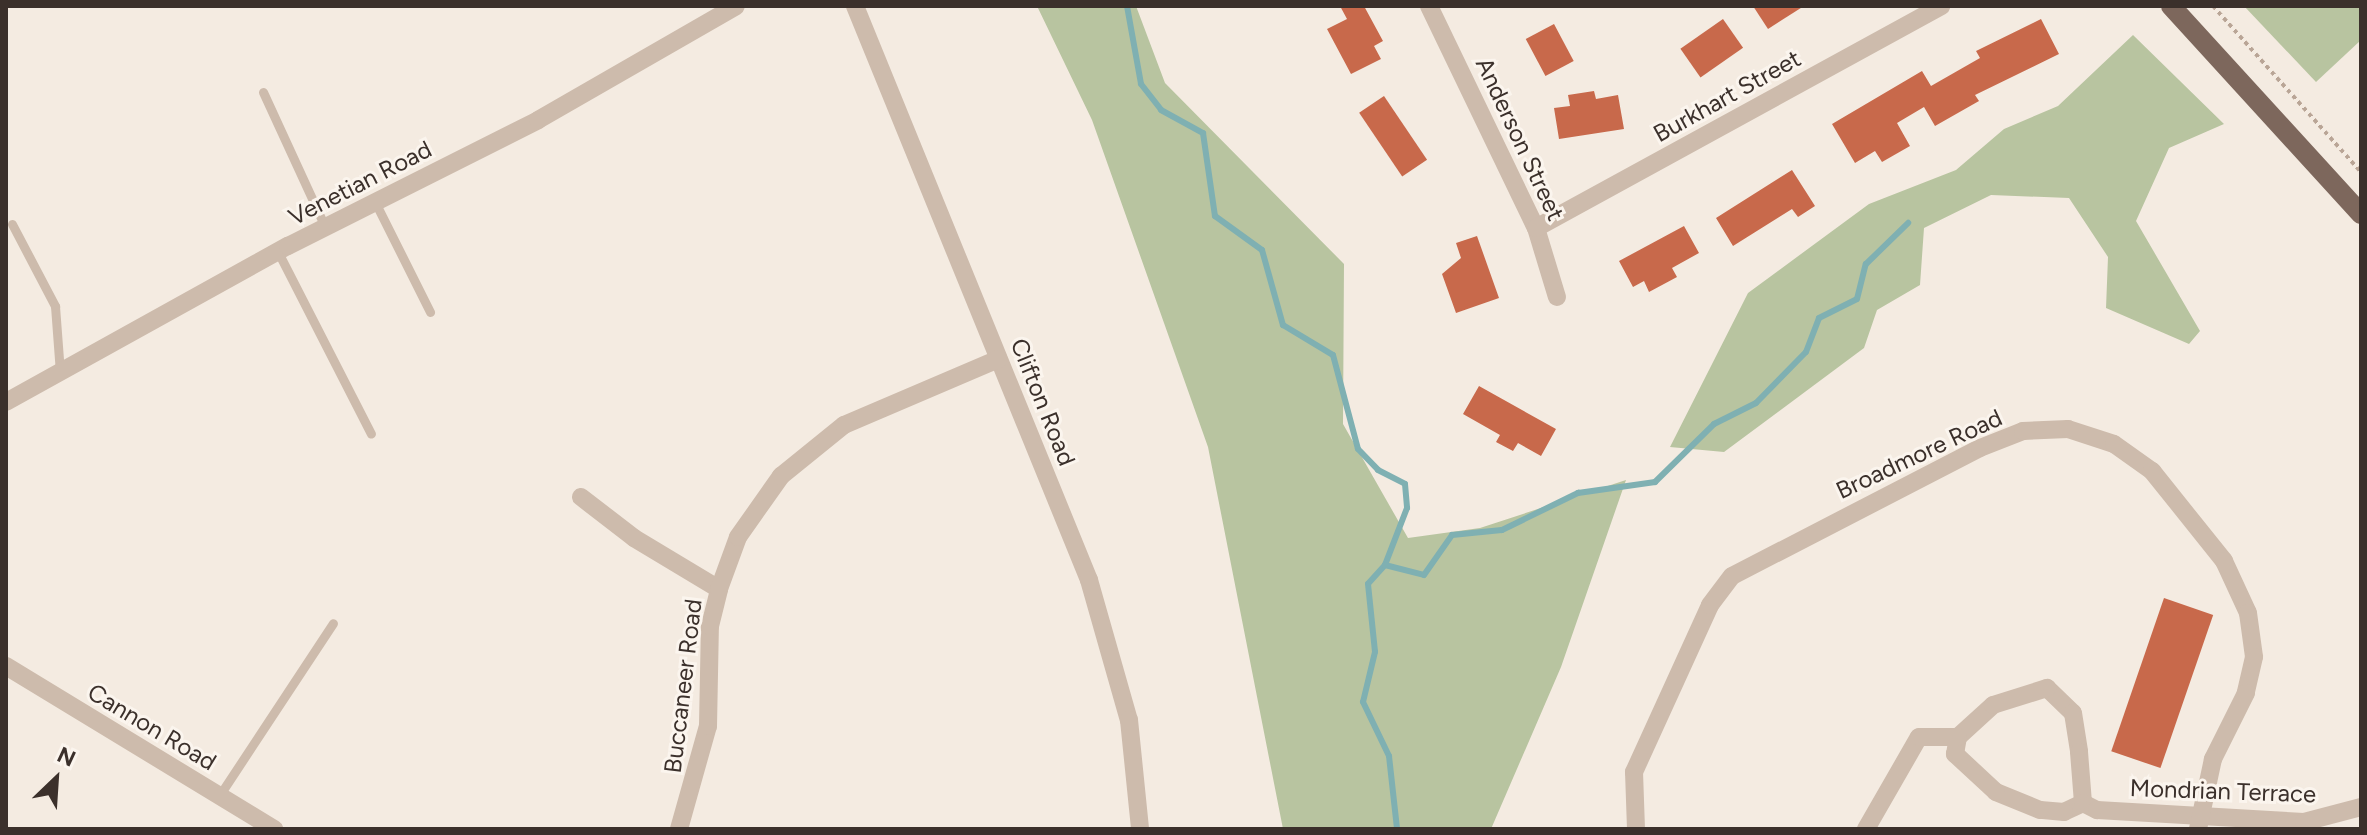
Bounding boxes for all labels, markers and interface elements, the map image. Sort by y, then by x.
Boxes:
street label: Burkhart Street [1648,44,1806,148]
street label: Anderson Street [1470,53,1570,225]
street label: Venetian Road [284,135,436,231]
street label: Clifton Road [1004,334,1082,470]
street label: Broadmore Road [1831,403,2007,505]
street label: Buccaneer Road [658,597,708,775]
street label: Cannon Road [83,677,221,777]
north arrow [16,739,96,819]
text: N [53,741,80,773]
street label: Mondrian Terrace [2129,773,2317,809]

